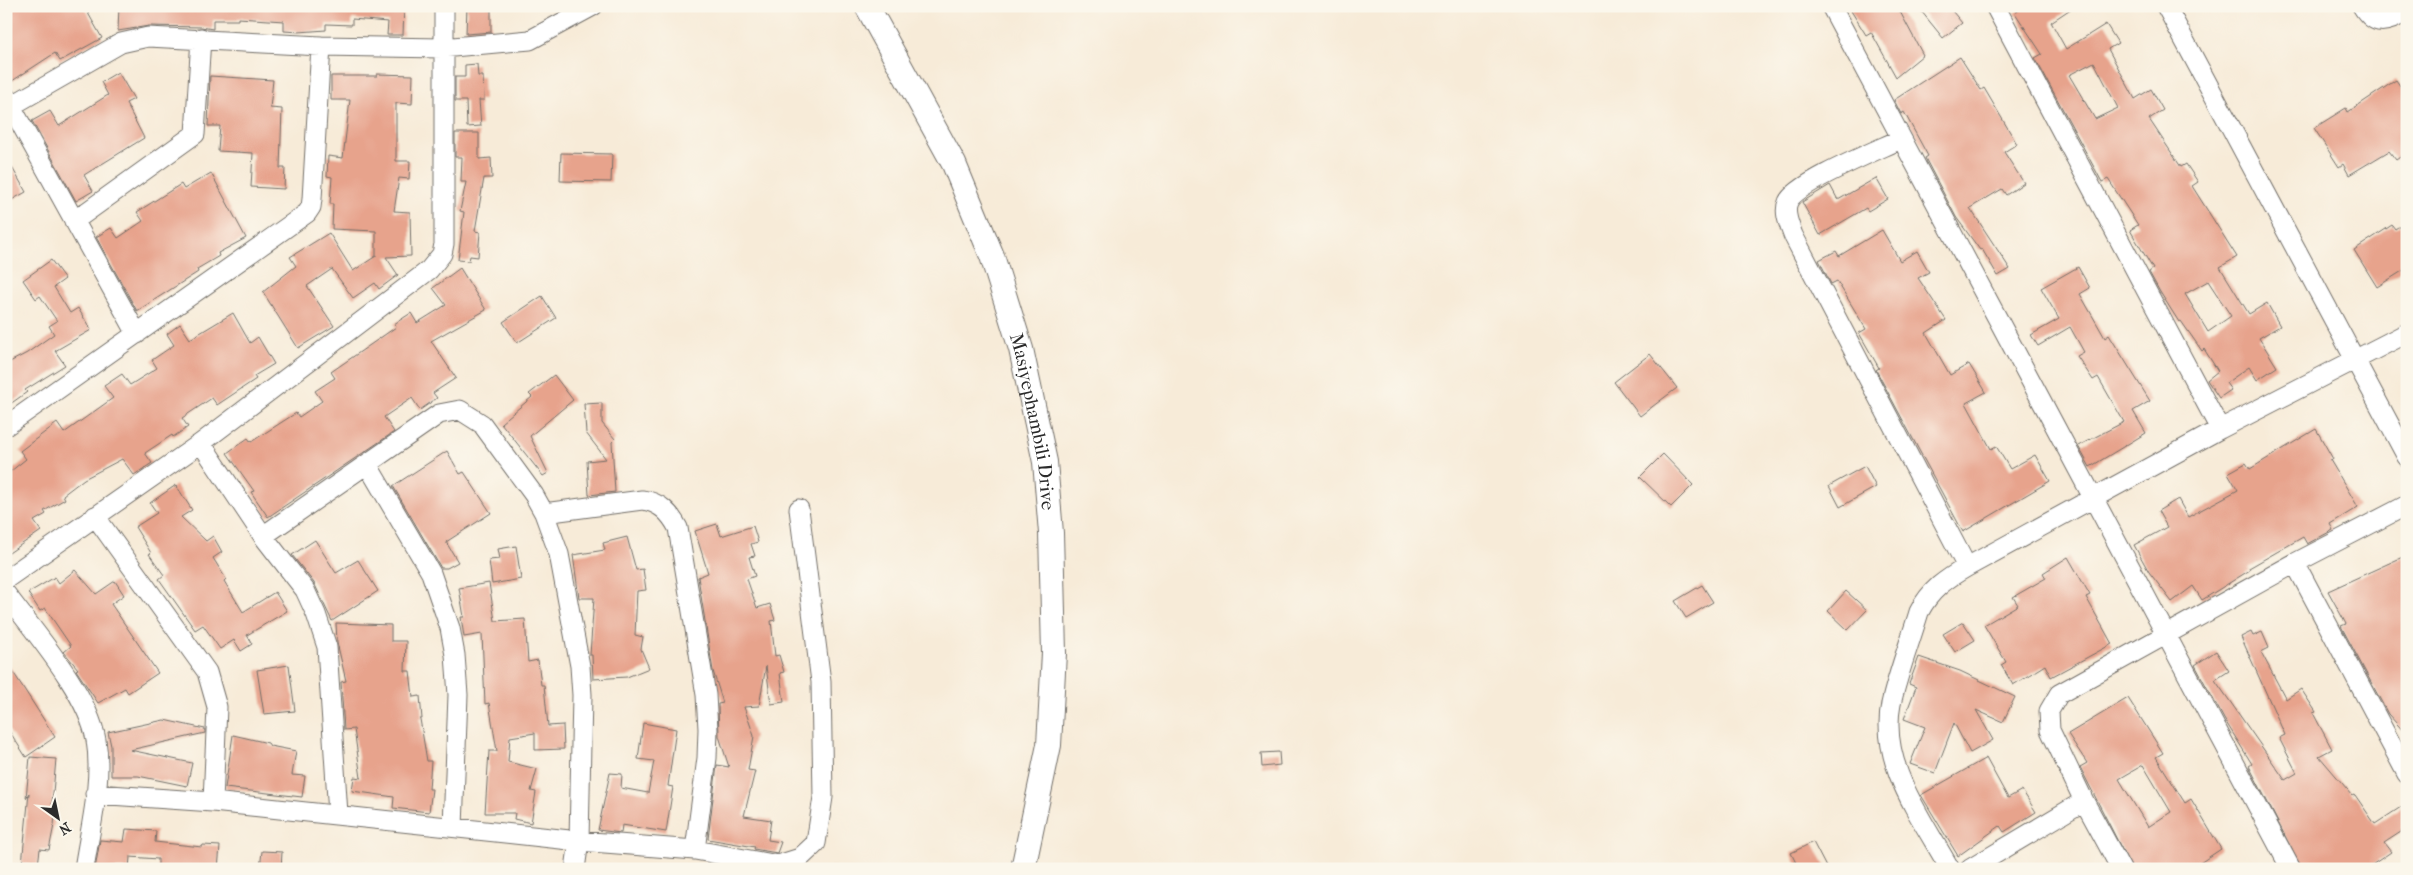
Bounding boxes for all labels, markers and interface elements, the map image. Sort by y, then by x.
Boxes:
street label: Masiyephambili Drive [1005,330,1059,511]
north arrow [32,792,82,842]
text: N [55,818,74,839]

